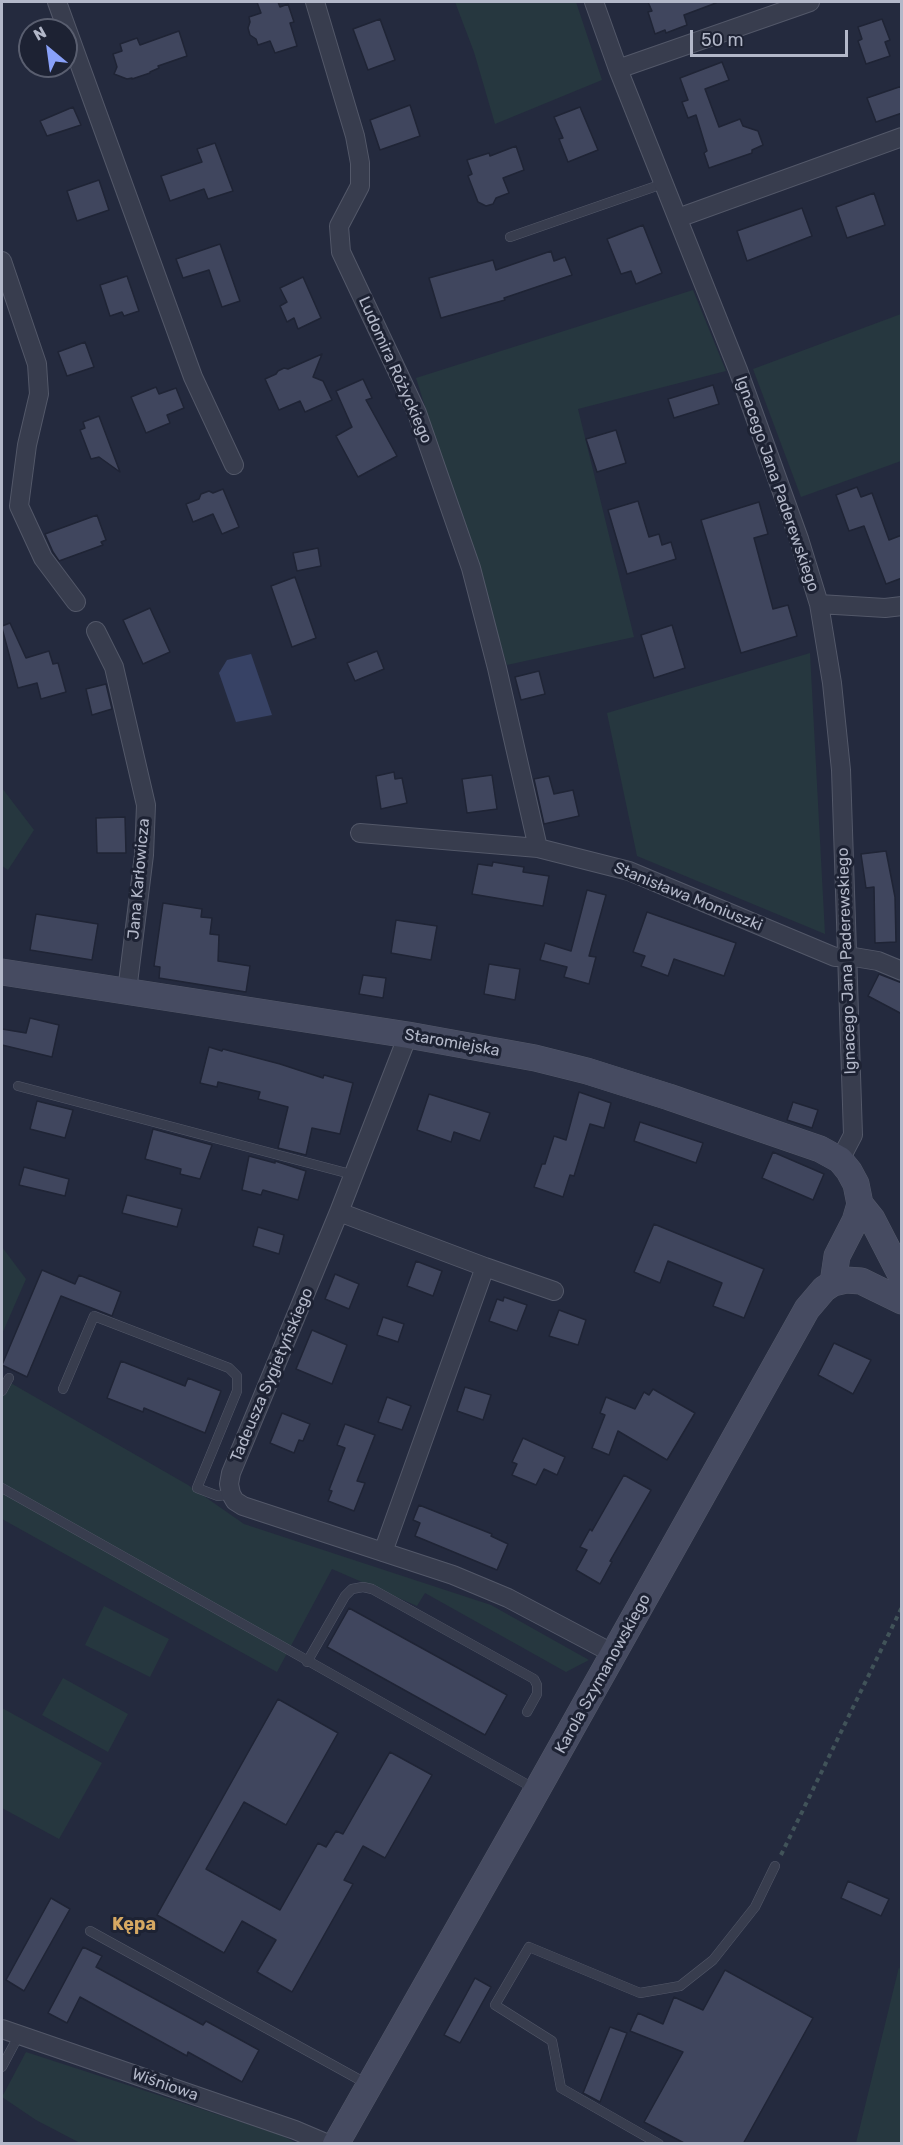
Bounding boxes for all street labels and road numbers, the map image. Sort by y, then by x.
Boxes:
street label: Ludomira Różyckiego [354,294,436,446]
street label: Ignacego Jana Paderewskiego [731,374,823,594]
street label: Jana Karłowicza [124,818,154,940]
street label: Ignacego Jana Paderewskiego [833,847,861,1075]
street label: Stanisława Moniuszki [611,858,765,936]
street label: Staromiejska [403,1025,501,1061]
street label: Tadeusza Sygietyńskiego [227,1285,317,1465]
street label: Karola Szymanowskiego [551,1591,655,1757]
street label: Wiśniowa [129,2065,201,2105]

